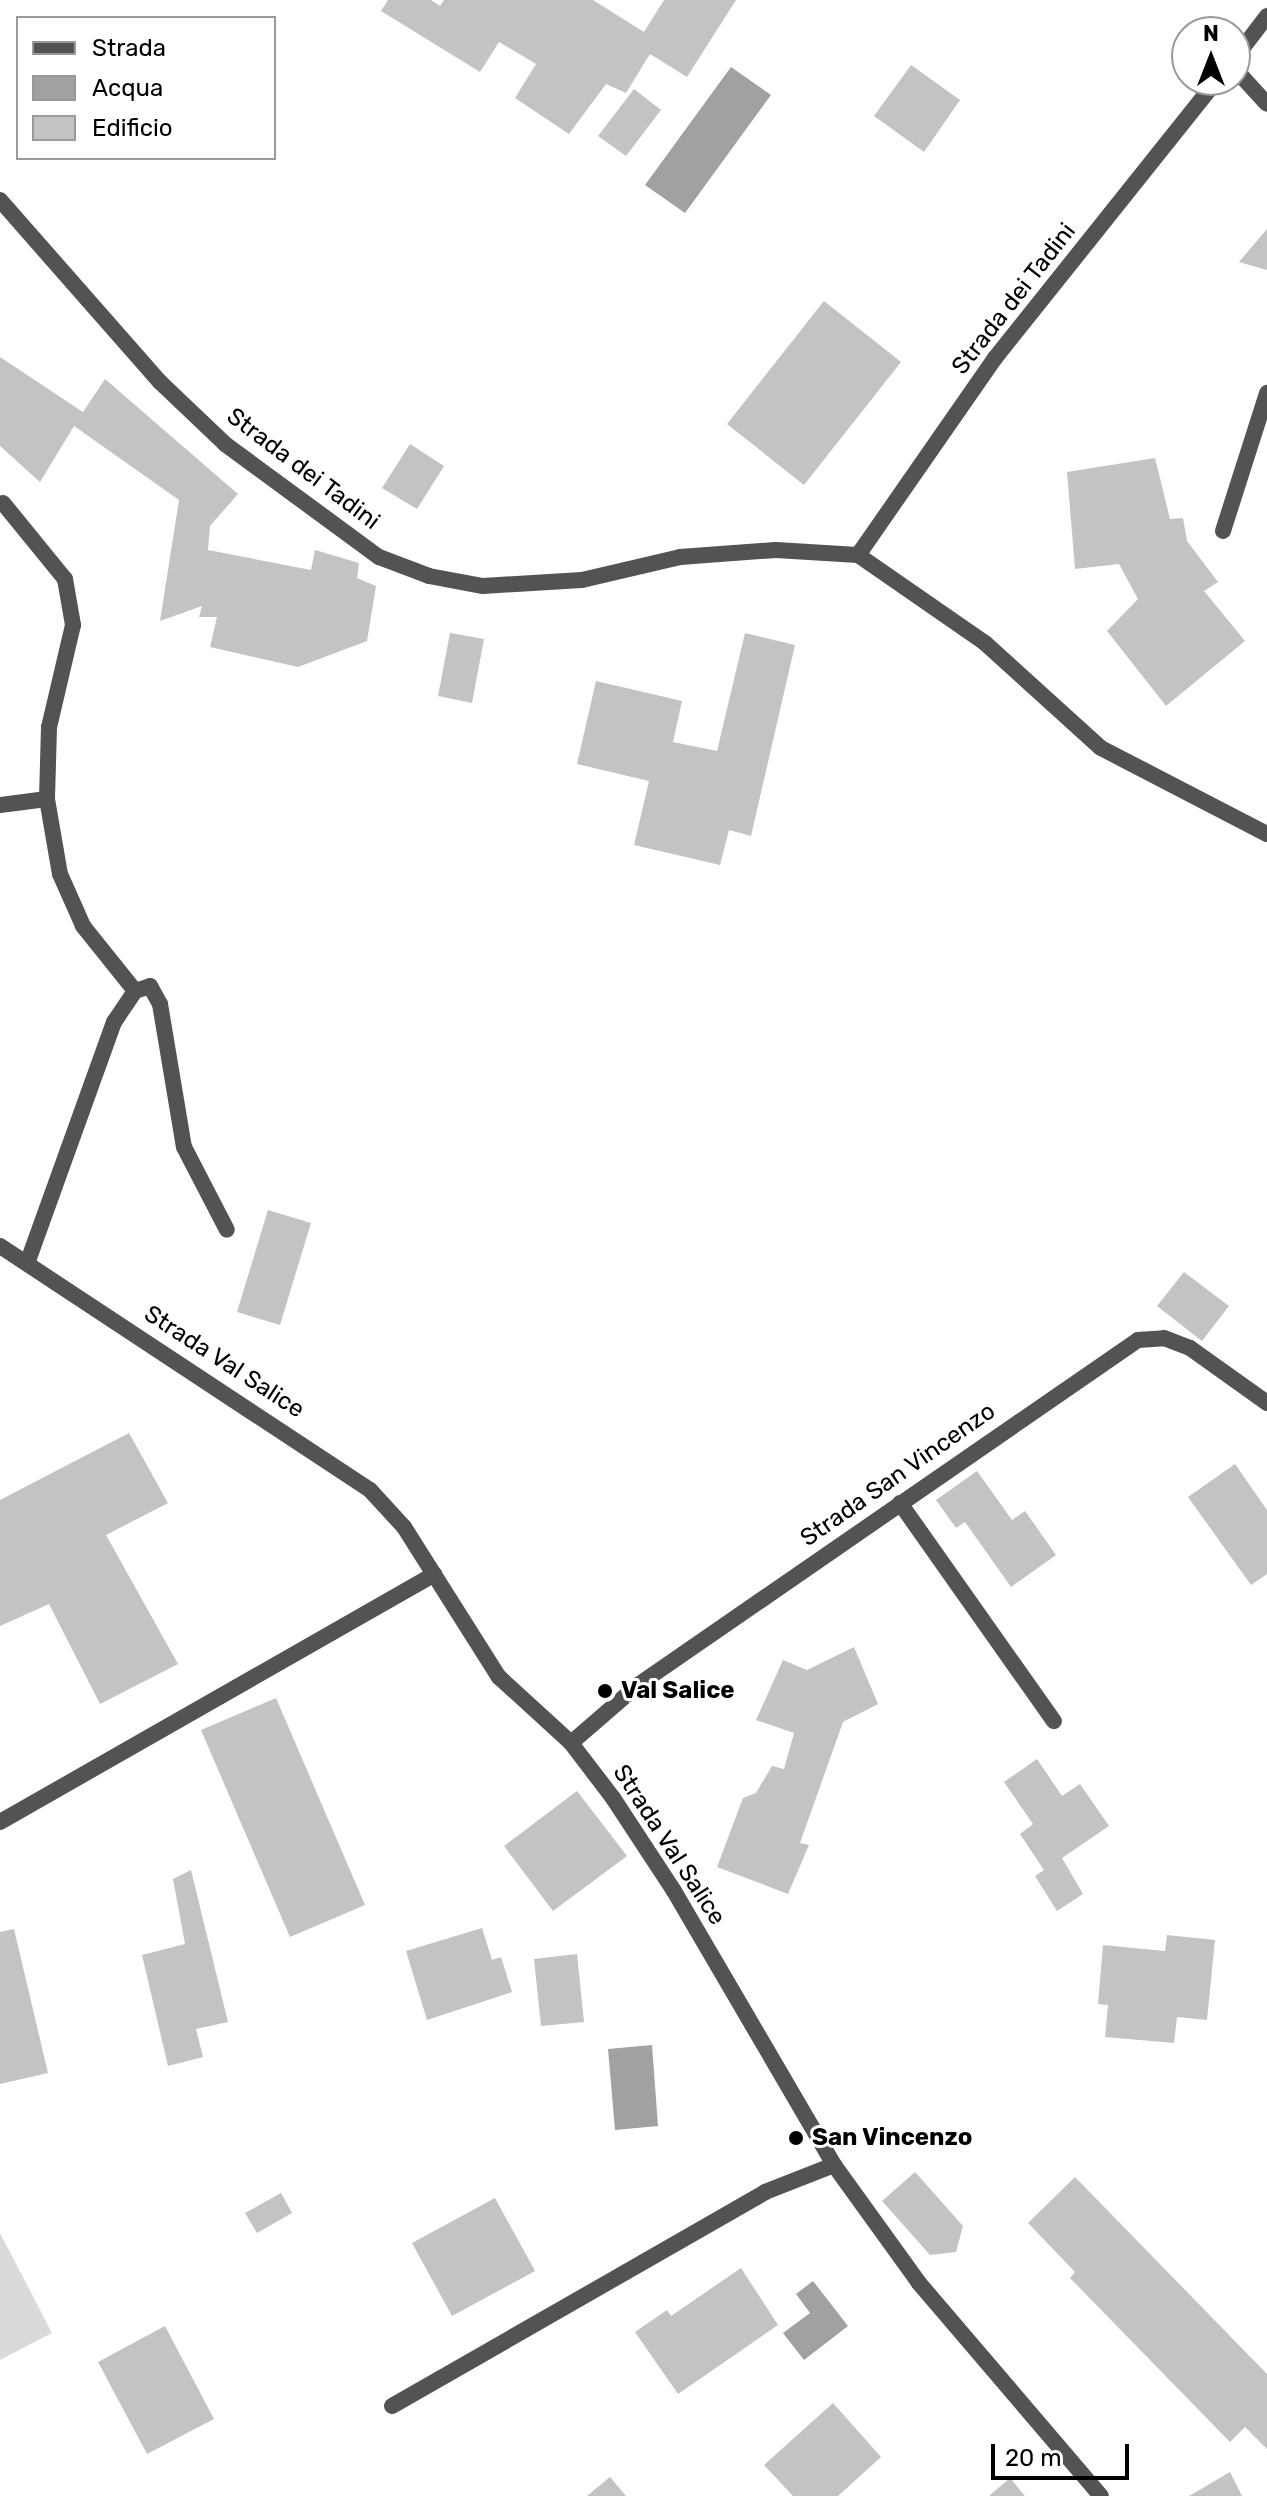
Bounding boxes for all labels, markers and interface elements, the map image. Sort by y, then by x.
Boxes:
legend [16,16,276,160]
north arrow [1171,16,1251,96]
text: N [1203,20,1219,47]
text: Strada [92,34,166,62]
text: Acqua [92,74,163,102]
text: Edificio [92,114,173,142]
street label: Strada dei Tadini [946,217,1082,381]
street label: Strada dei Tadini [221,402,385,536]
street label: Strada Val Salice [138,1299,310,1425]
street label: Strada San Vincenzo [795,1397,1001,1553]
place label: Val Salice [621,1677,735,1705]
marker: Val Salice [596,1682,614,1700]
street label: Strada Val Salice [606,1759,732,1931]
place label: San Vincenzo [812,2124,973,2152]
marker: San Vincenzo [787,2129,805,2147]
scale bar [995,2428,1133,2478]
text: 20 m [1005,2444,1062,2472]

